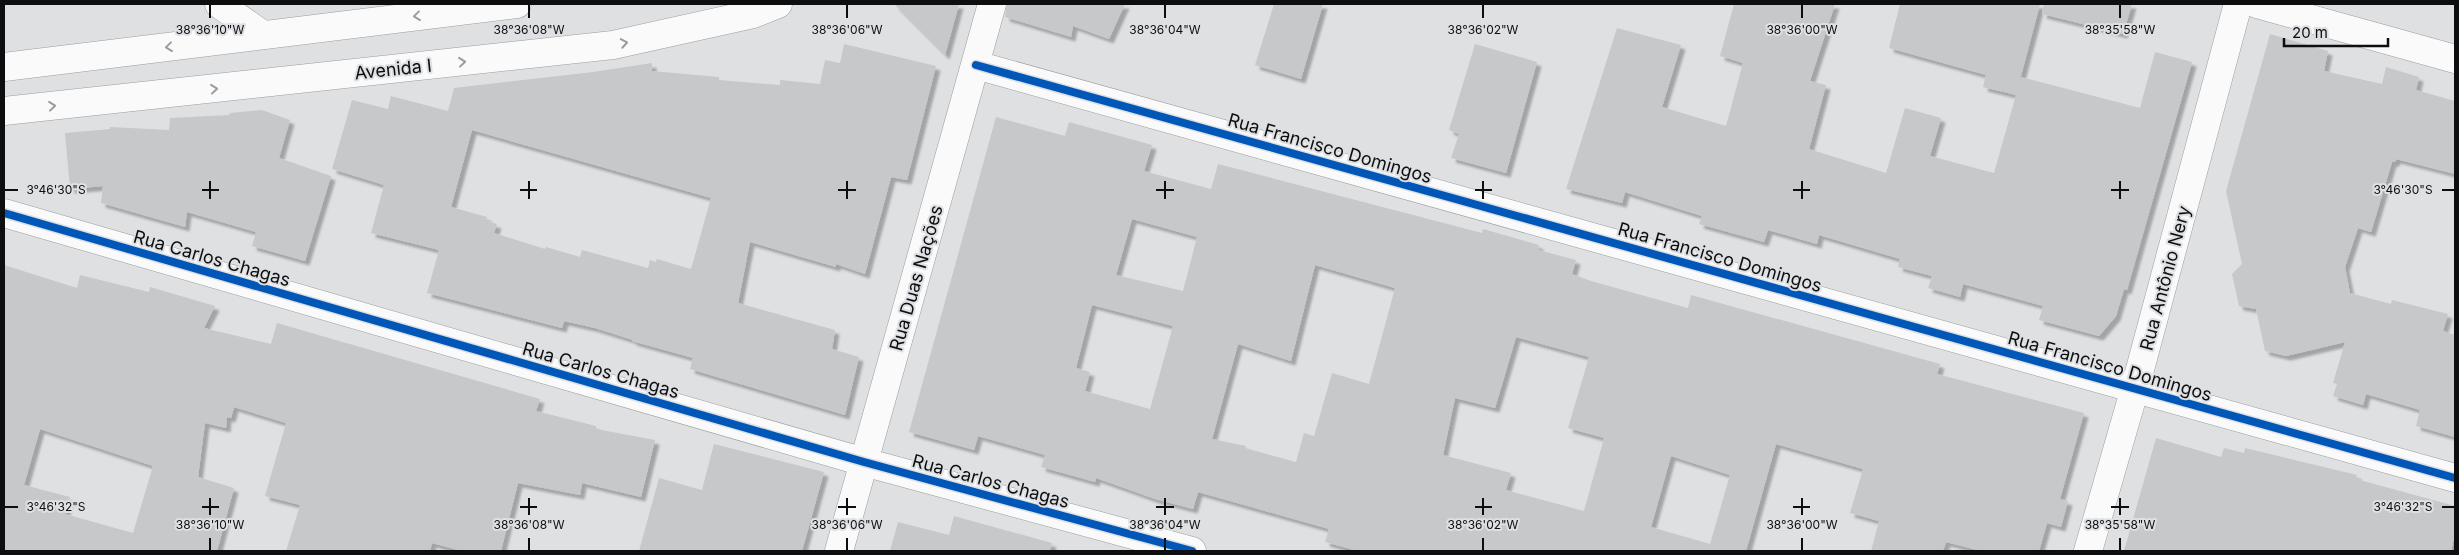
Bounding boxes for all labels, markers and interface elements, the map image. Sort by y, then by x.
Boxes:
one-way arrow [412,10,420,21]
scale bar [2284,15,2388,47]
text: 38°36'10"W [176,22,244,37]
text: 38°36'08"W [494,22,565,37]
text: 38°36'06"W [811,22,883,37]
text: 38°36'04"W [1129,22,1201,37]
text: 38°36'02"W [1448,22,1519,37]
text: 38°36'00"W [1766,22,1838,37]
text: 38°35'58"W [2085,22,2155,37]
text: 20 m [2292,23,2328,42]
one-way arrow [619,38,628,49]
one-way arrow [164,41,172,52]
street label: Avenida I [353,55,433,83]
one-way arrow [459,57,467,68]
one-way arrow [210,84,218,95]
one-way arrow [49,101,57,112]
street label: Rua Francisco Domingos [1226,109,1434,187]
text: 3°46'30"S [26,182,86,197]
text: 3°46'30"S [2373,182,2433,197]
street label: Rua Duas Nações [885,203,947,353]
street label: Rua Antônio Nery [2136,203,2194,353]
street label: Rua Francisco Domingos [1616,218,1824,296]
street label: Rua Carlos Chagas [131,226,293,290]
street label: Rua Francisco Domingos [2006,327,2214,405]
street label: Rua Carlos Chagas [520,338,682,402]
street label: Rua Carlos Chagas [910,450,1072,512]
text: 3°46'32"S [27,499,86,514]
text: 3°46'32"S [2374,499,2433,514]
text: 38°36'10"W [176,517,244,532]
text: 38°36'08"W [494,517,565,532]
text: 38°36'06"W [811,517,883,532]
text: 38°36'04"W [1129,517,1201,532]
text: 38°36'02"W [1448,517,1519,532]
text: 38°36'00"W [1766,517,1838,532]
text: 38°35'58"W [2085,517,2155,532]

